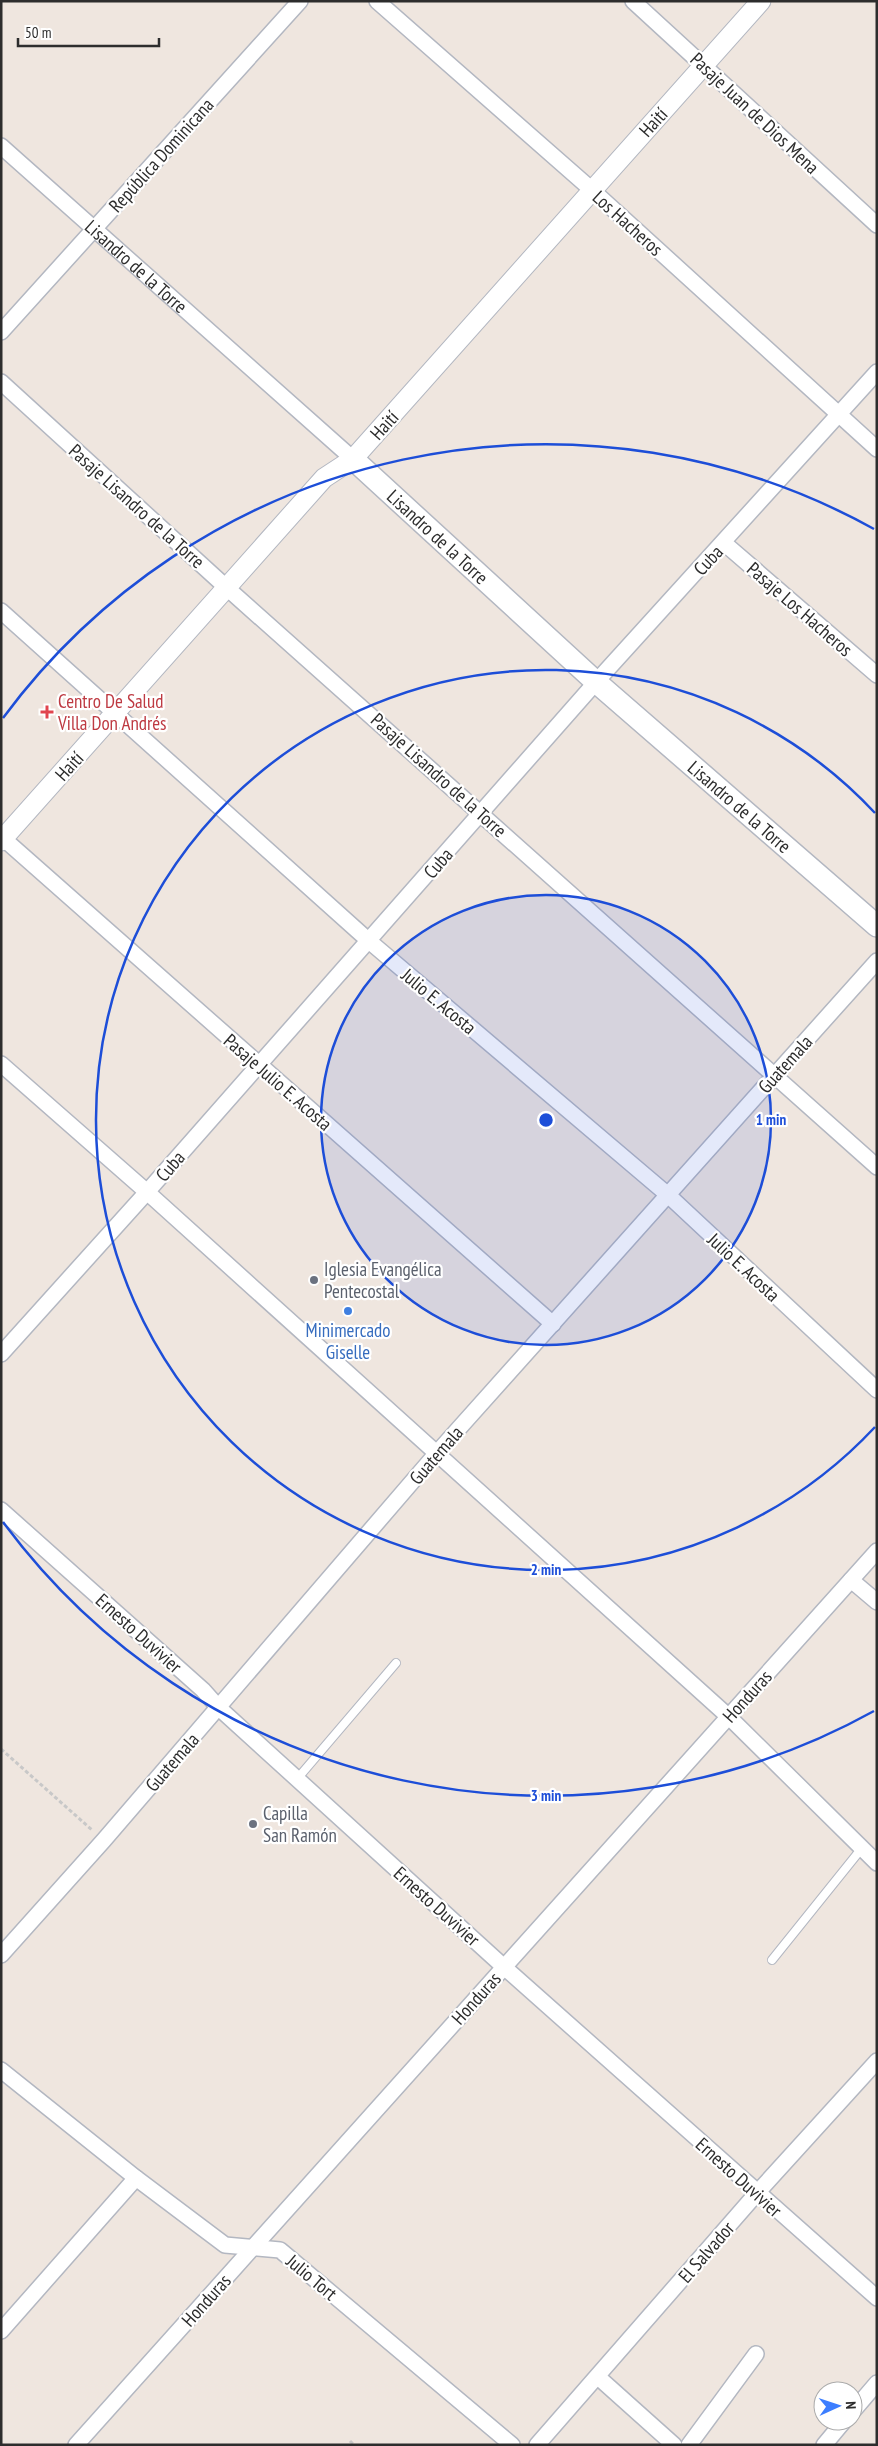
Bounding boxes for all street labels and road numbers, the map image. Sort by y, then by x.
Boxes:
street label: Pasaje Juan de Dios Mena [686,47,824,179]
street label: República Dominicana [103,93,219,217]
street label: Haití [634,102,672,142]
street label: Los Hacheros [588,185,668,261]
street label: Lisandro de la Torre [80,214,192,318]
street label: Haití [365,405,403,445]
street label: Pasaje Lisandro de la Torre [64,439,210,573]
street label: Lisandro de la Torre [382,484,493,589]
street label: Cuba [688,540,728,580]
street label: Pasaje Los Hacheros [742,557,858,661]
street label: Pasaje Lisandro de la Torre [366,708,512,842]
street label: Haití [50,746,88,786]
street label: Lisandro de la Torre [683,755,796,858]
street label: Cuba [418,843,458,883]
street label: Julio E. Acosta [396,962,481,1039]
street label: Pasaje Julio E. Acosta [219,1028,337,1136]
street label: Guatemala [753,1030,817,1098]
street label: Cuba [150,1146,190,1186]
street label: Julio E. Acosta [702,1227,785,1306]
street label: Guatemala [404,1421,468,1489]
street label: Ernesto Duvivier [91,1588,188,1678]
street label: Honduras [717,1665,777,1727]
street label: Guatemala [140,1728,204,1796]
street label: Ernesto Duvivier [389,1861,486,1951]
street label: Honduras [446,1967,506,2029]
street label: Ernesto Duvivier [691,2132,788,2222]
street label: El Salvador [673,2216,740,2288]
street label: Julio Tort [281,2248,343,2306]
street label: Honduras [176,2269,236,2331]

